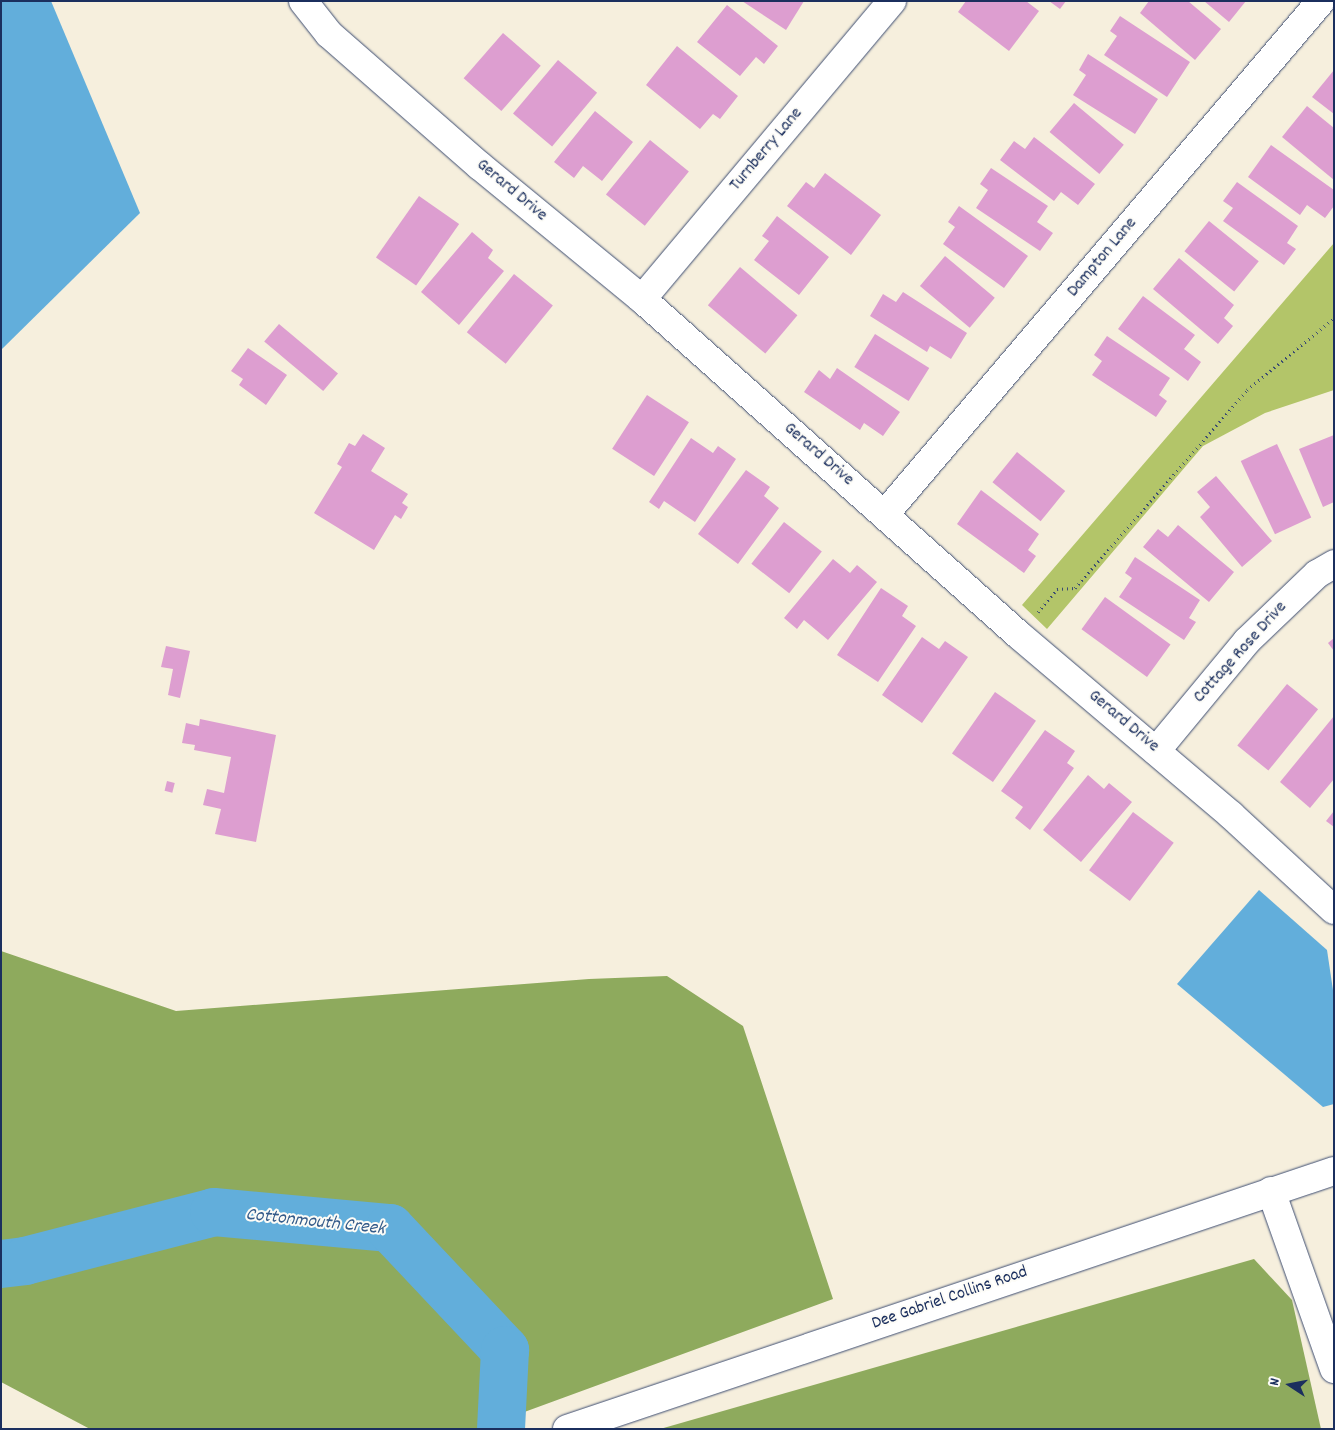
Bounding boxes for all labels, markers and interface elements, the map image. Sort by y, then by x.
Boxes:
street label: Turnberry Lane [726,104,808,196]
street label: Gerard Drive [471,155,551,227]
street label: Dampton Lane [1063,214,1143,302]
street label: Gerard Drive [778,419,858,491]
street label: Cottage Rose Drive [1190,598,1292,708]
street label: Gerard Drive [1083,686,1163,758]
water label: Cottonmouth Creek [244,1204,386,1242]
street label: Dee Gabriel Collins Road [869,1262,1031,1336]
north arrow [1265,1360,1315,1410]
text: N [1265,1377,1286,1387]

